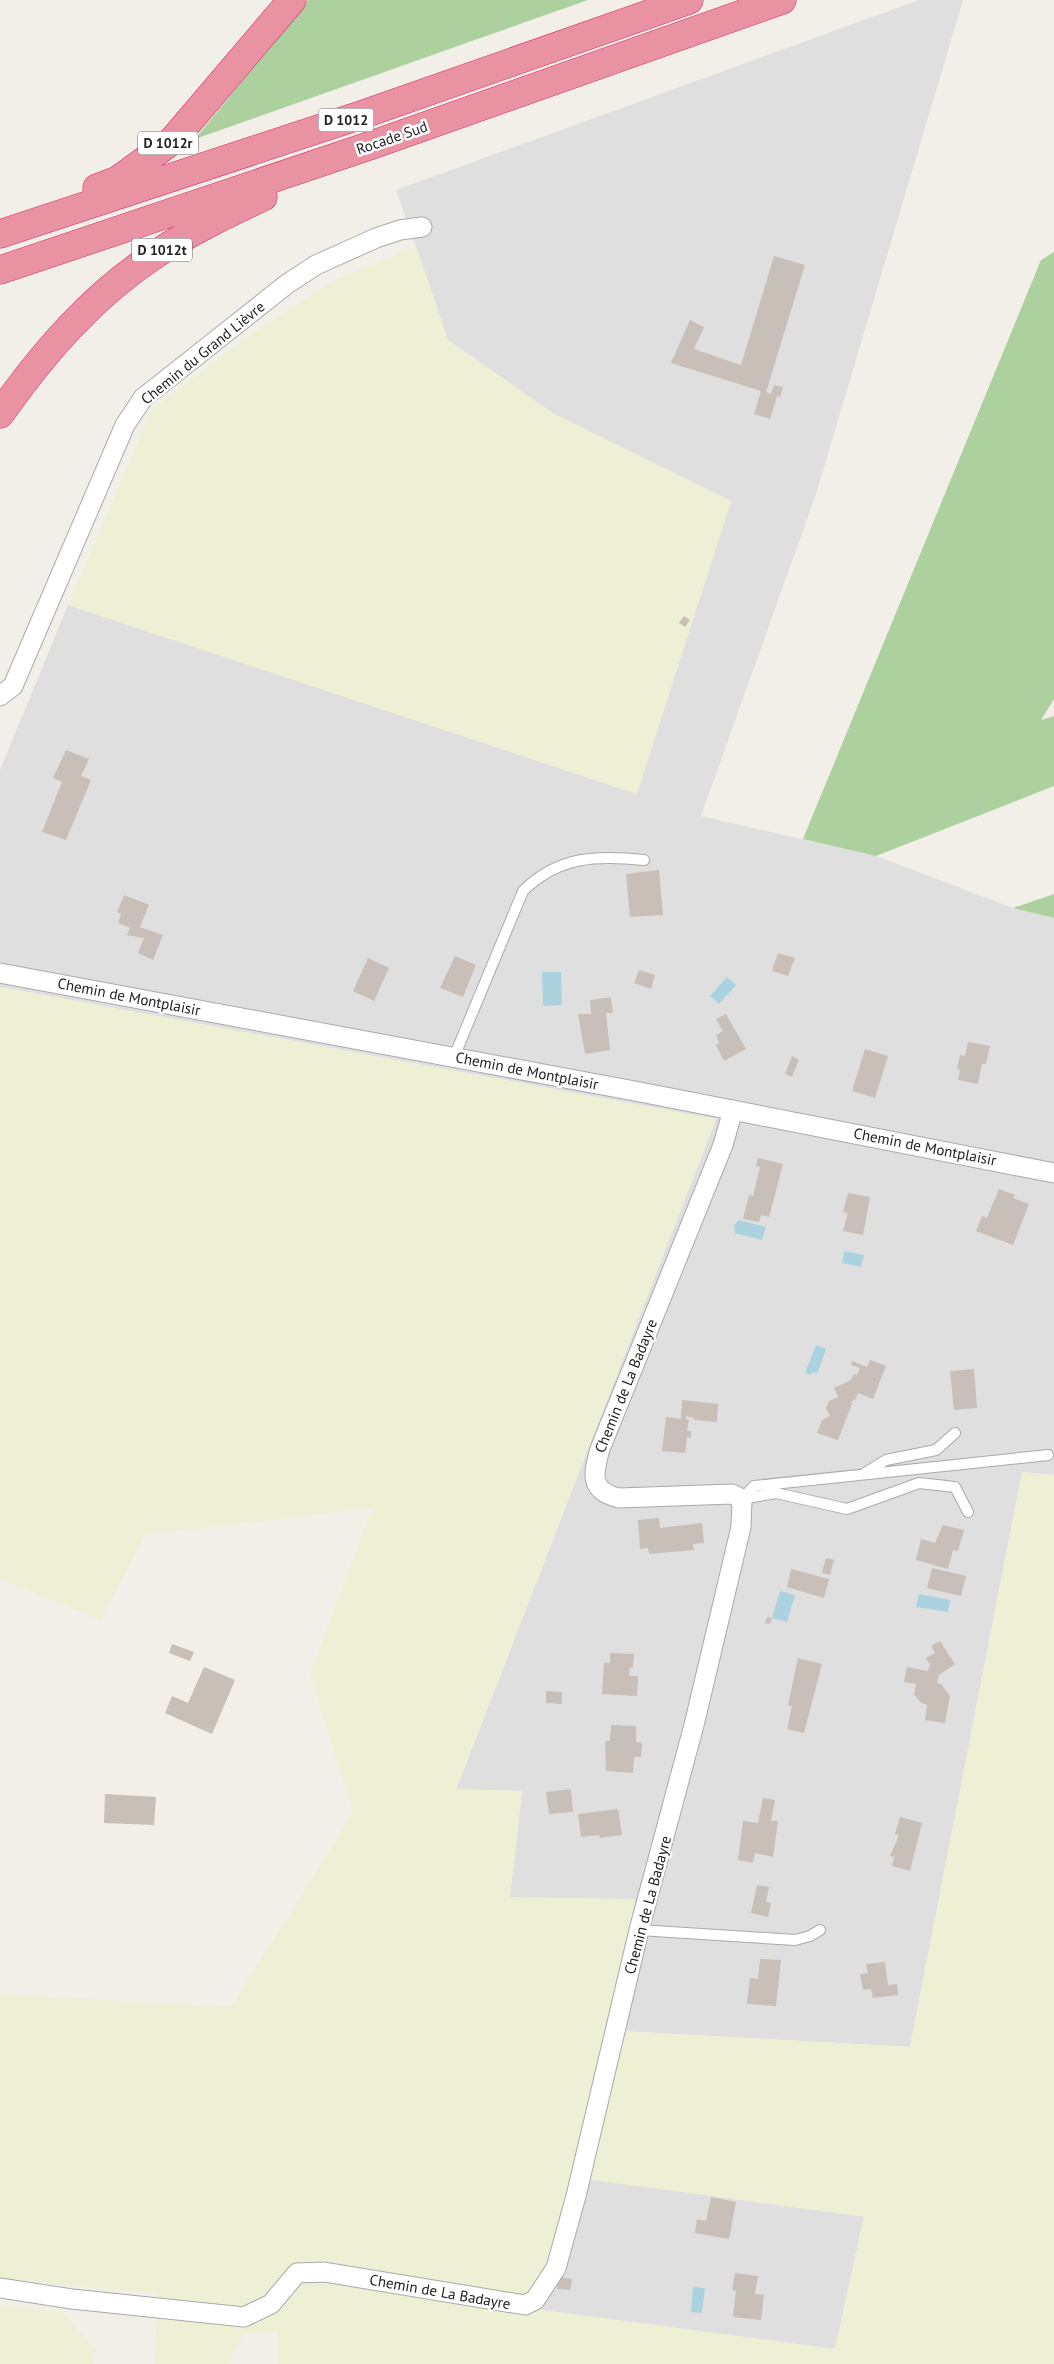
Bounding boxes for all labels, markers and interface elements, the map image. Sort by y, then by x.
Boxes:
road number: D 1012 [318,108,374,132]
street label: Rocade Sud [354,116,430,159]
road number: D 1012r [138,132,198,154]
road number: D 1012t [132,238,192,262]
street label: Chemin du Grand Lièvre [137,297,268,408]
street label: Chemin de Montplaisir [56,973,202,1020]
street label: Chemin de Montplaisir [454,1047,600,1094]
street label: Chemin de Montplaisir [852,1123,998,1170]
street label: Chemin de La Badayre [590,1316,661,1456]
street label: Chemin de La Badayre [620,1833,675,1976]
street label: Chemin de La Badayre [368,2270,512,2313]

